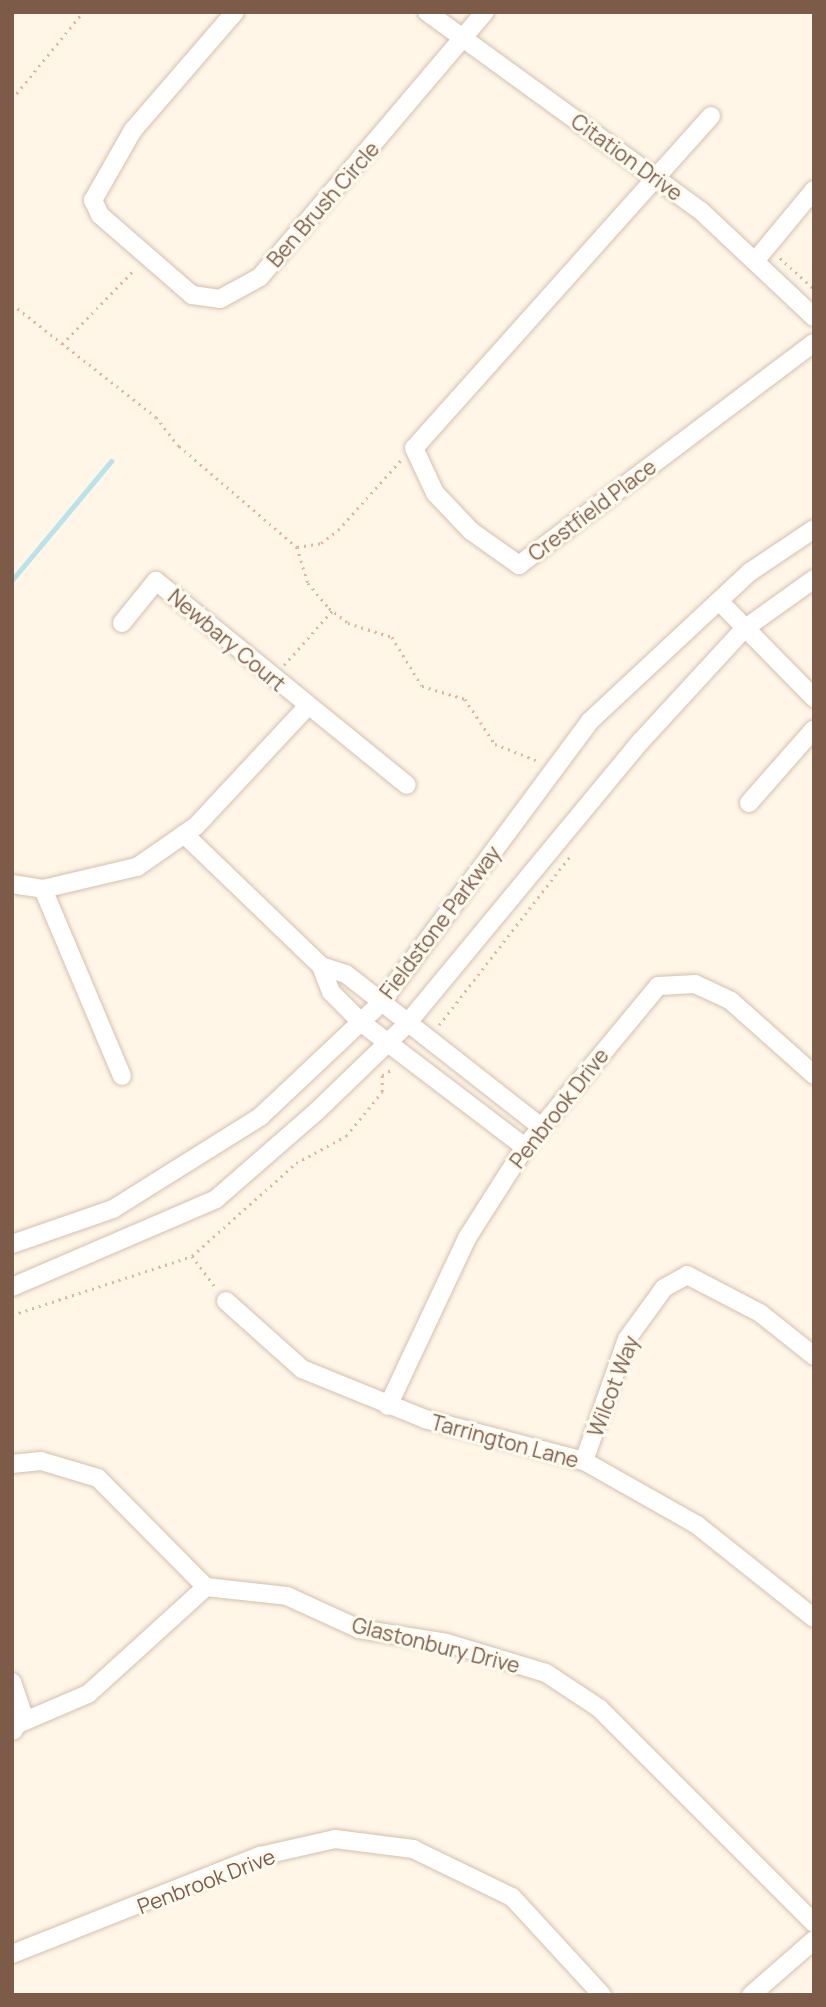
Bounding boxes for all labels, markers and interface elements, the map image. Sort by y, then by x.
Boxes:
street label: Citation Drive [566,108,688,206]
street label: Ben Brush Circle [262,136,384,272]
street label: Crestfield Place [523,454,661,566]
street label: Newbary Court [163,584,291,696]
street label: Fieldstone Parkway [374,841,506,1003]
street label: Penbrook Drive [504,1043,614,1173]
street label: Wilcot Way [582,1332,644,1440]
street label: Tarrington Lane [428,1409,582,1473]
street label: Glastonbury Drive [350,1612,522,1678]
street label: Penbrook Drive [134,1843,278,1919]

